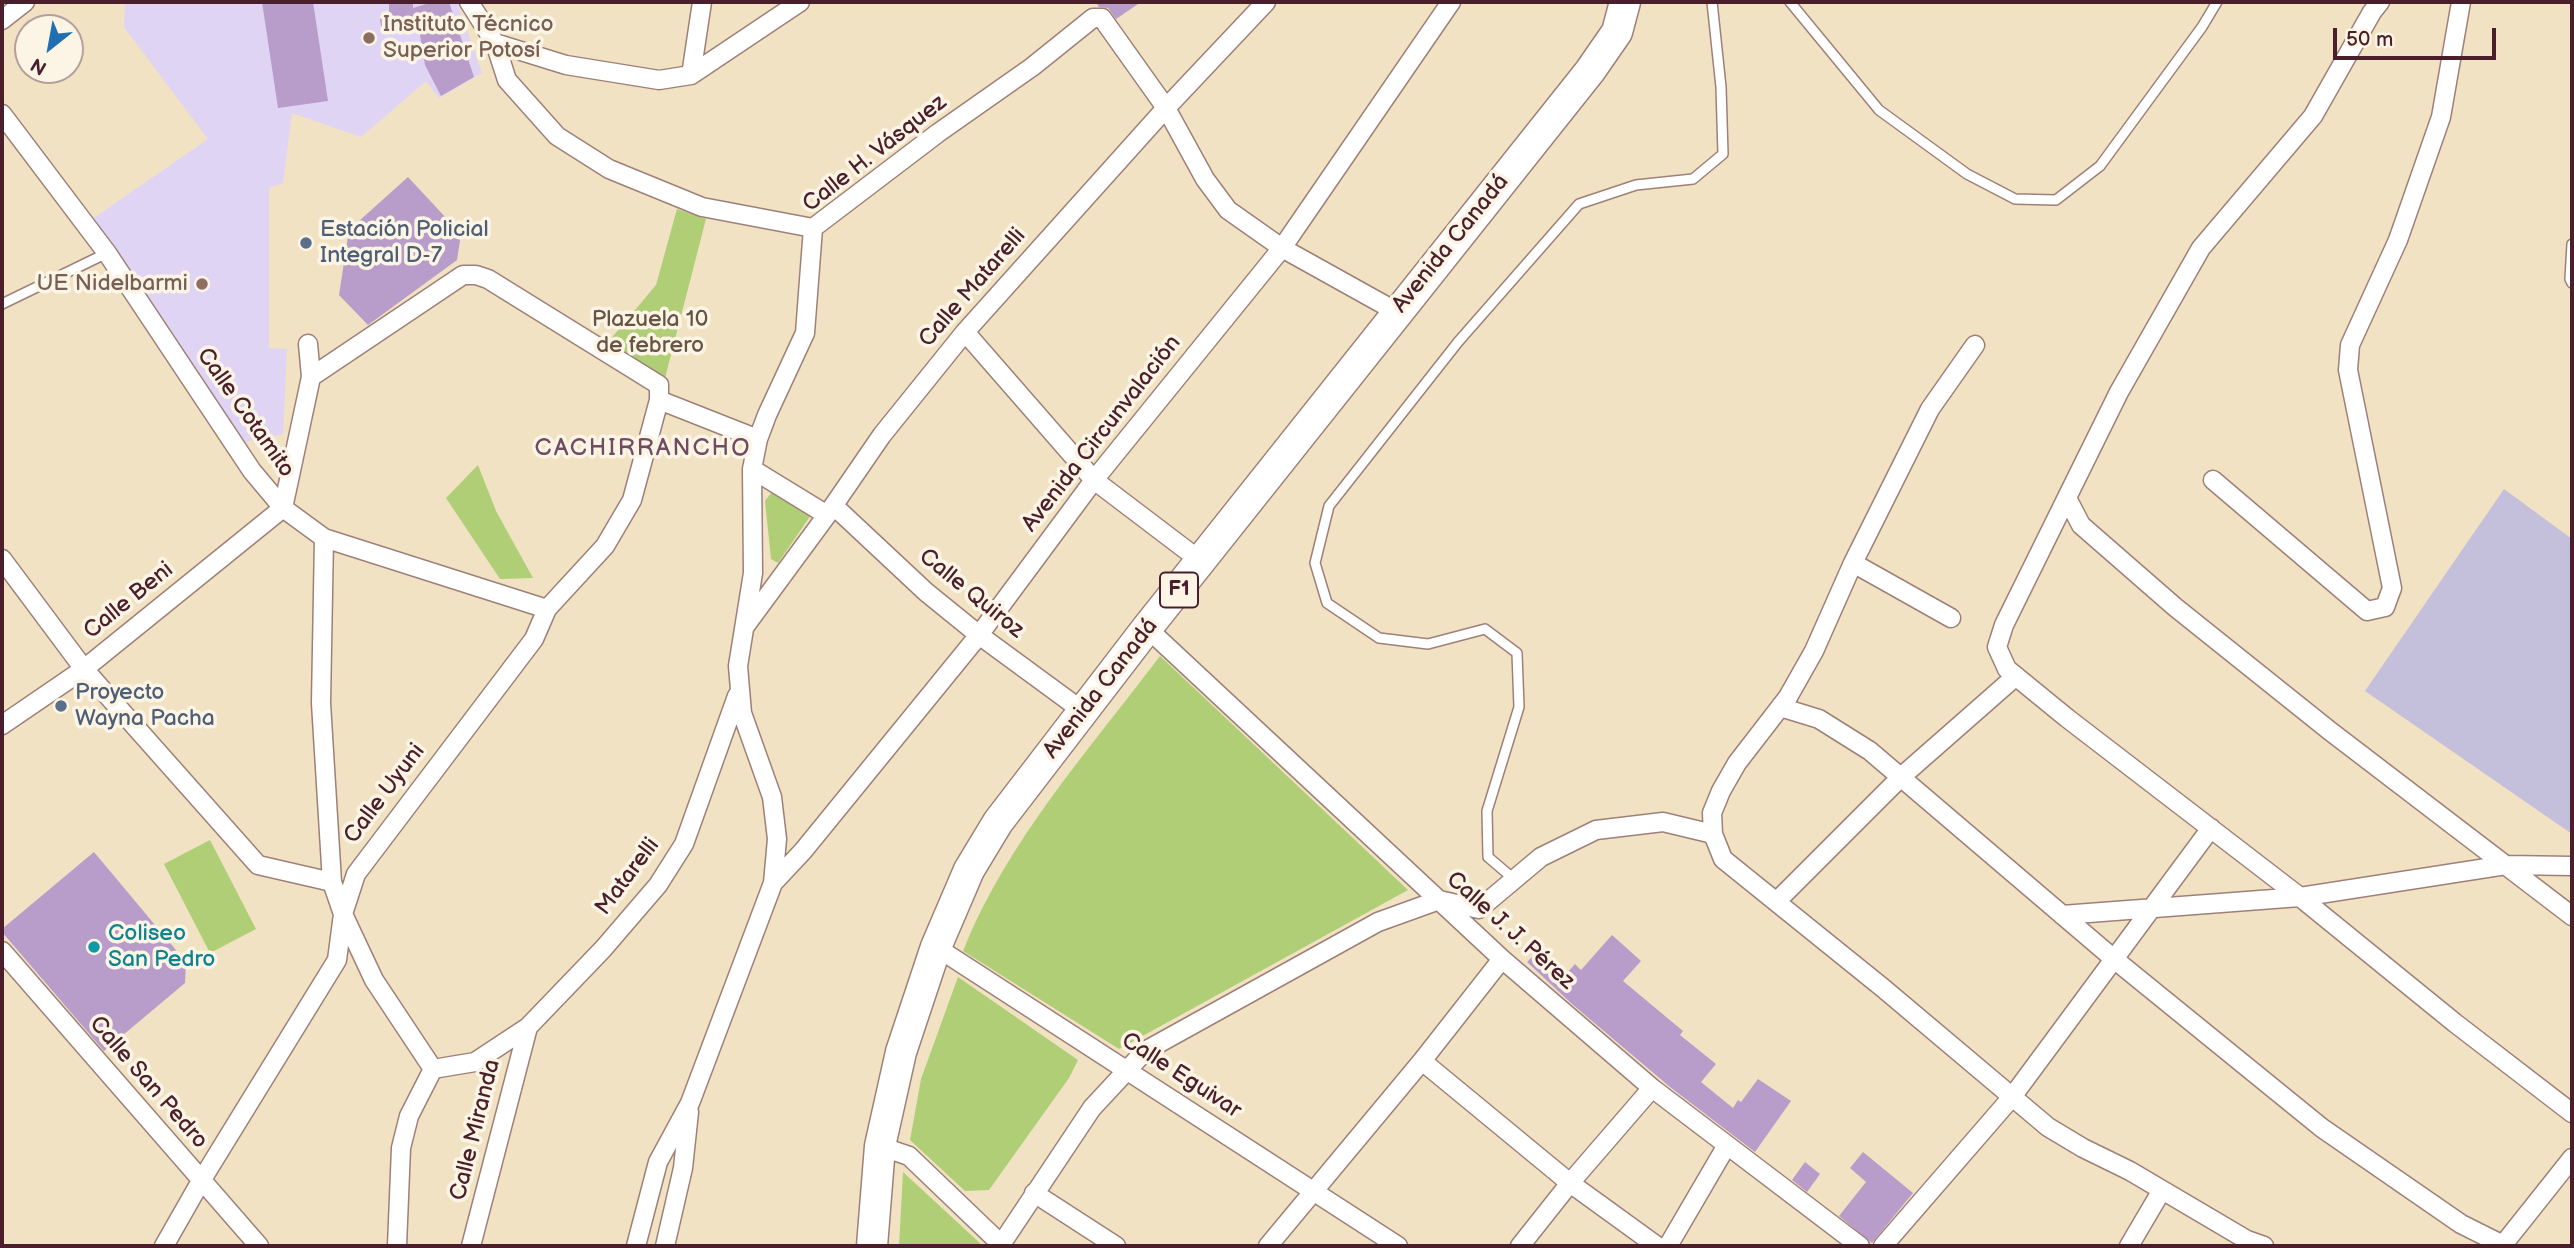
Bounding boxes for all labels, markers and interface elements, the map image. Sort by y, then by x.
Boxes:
place label: Instituto Técnico Superior Potosí [383,11,553,65]
north arrow [14,14,84,84]
scale bar [2336,14,2499,58]
text: 50 m [2346,27,2393,52]
marker: Instituto Técnico Superior Potosí [361,30,377,46]
text: N [27,52,51,79]
street label: Calle H. Vásquez [798,89,952,219]
street label: Avenida Canadá [1387,169,1515,319]
place label: Estación Policial Integral D-7 [320,216,489,270]
street label: Calle Matarelli [914,223,1032,353]
marker: Estación Policial Integral D-7 [298,235,314,251]
place label: UE Nidelbarmi [36,270,188,298]
marker: UE Nidelbarmi [194,276,210,292]
park label: Plazuela 10 de febrero [592,306,708,360]
street label: Avenida Circunvalación [1017,330,1187,538]
street label: Calle Cotamito [190,343,300,483]
district label: CACHIRRANCHO [536,435,750,463]
street label: Calle Quiroz [913,543,1029,645]
street label: Calle Beni [79,557,179,645]
road number: F1 [1160,572,1198,608]
street label: Avenida Canadá [1038,613,1164,765]
place label: Proyecto Wayna Pacha [75,679,215,733]
marker: Proyecto Wayna Pacha [53,698,69,714]
street label: Calle Uyuni [339,739,431,849]
street label: Matarelli [590,833,666,921]
street label: Calle J. J. Pérez [1440,866,1580,996]
place label: Coliseo San Pedro [108,920,215,974]
marker: Coliseo San Pedro [86,939,102,955]
street label: Calle San Pedro [83,1011,213,1155]
street label: Calle Eguivar [1116,1027,1246,1125]
street label: Calle Miranda [445,1057,507,1203]

